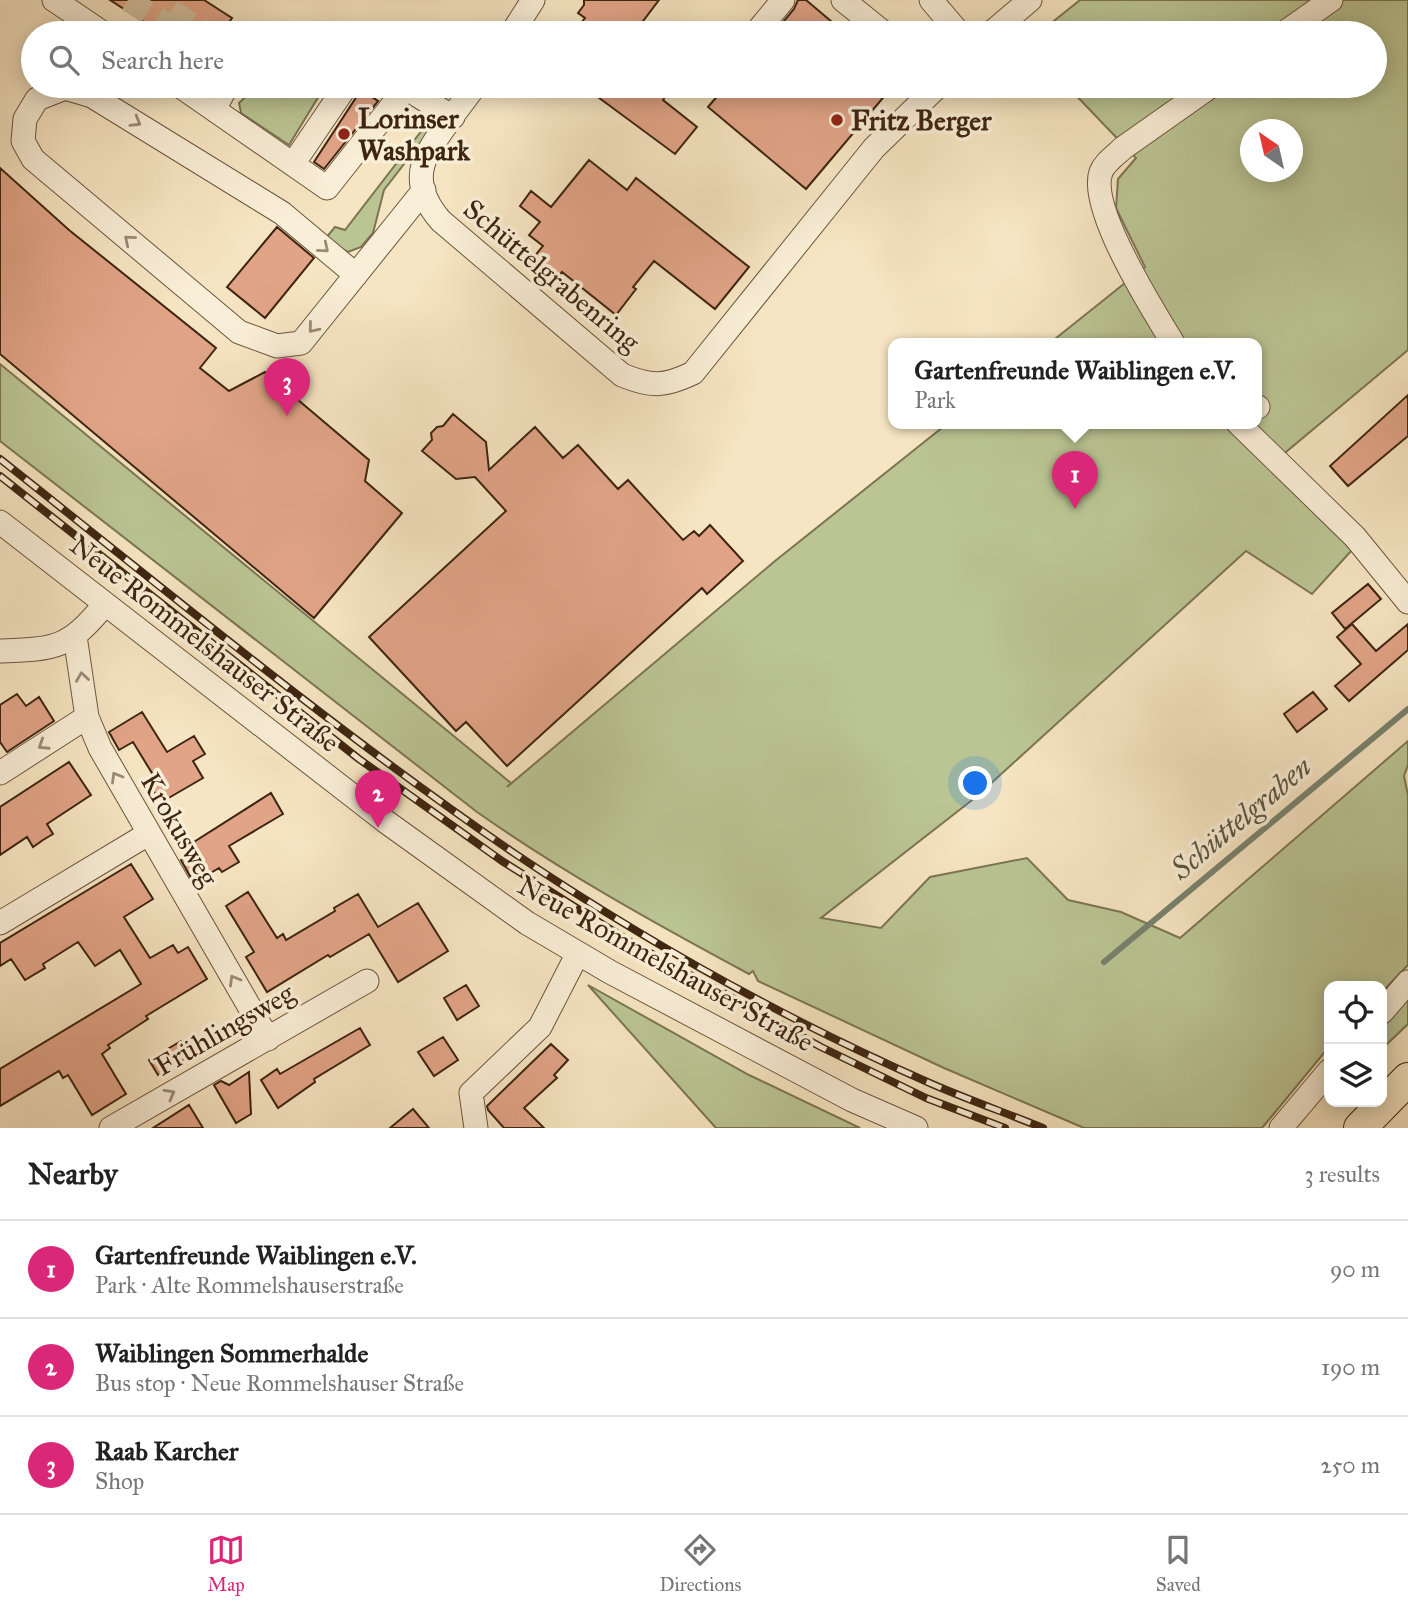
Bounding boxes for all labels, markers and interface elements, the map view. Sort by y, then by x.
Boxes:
search box [21,21,1387,98]
icon: search [45,41,83,79]
text: Search here [101,44,224,76]
place label: Lorinser Washpark [358,101,471,168]
place label: Fritz Berger [851,103,992,138]
marker: Fritz Berger [829,112,845,128]
one-way arrow [128,114,141,127]
north arrow [1240,119,1303,182]
marker: Lorinser Washpark [336,126,352,142]
street label: Schüttelgrabenring [456,191,648,360]
one-way arrow [125,236,138,248]
one-way arrow [316,240,329,252]
one-way arrow [309,321,322,333]
popup [888,338,1262,429]
text: Gartenfreunde Waiblingen e.V. [914,354,1236,386]
pin: 3 [264,358,310,416]
text: Park [914,386,956,414]
pin: 1 [1052,451,1098,509]
street label: Neue Rommelshauser Straße [63,527,347,760]
one-way arrow [75,671,90,682]
one-way arrow [38,737,51,750]
water label: Schüttelgraben [1163,749,1319,888]
street label: Krokusweg [133,766,227,893]
your location [958,766,992,800]
pin: 2 [355,770,401,828]
one-way arrow [111,771,124,784]
street label: Neue Rommelshauser Straße [512,867,820,1059]
street label: Frühlingsweg [148,975,301,1083]
one-way arrow [229,975,242,987]
map controls [1324,981,1387,1107]
button: locate [1324,981,1387,1044]
button: layers [1324,1044,1387,1107]
one-way arrow [163,1089,175,1102]
text: Nearby [28,1156,118,1192]
text: 3 results [1304,1160,1380,1188]
text: Gartenfreunde Waiblingen e.V. [95,1239,417,1271]
text: 1 [46,1255,56,1283]
text: 90 m [1330,1255,1380,1283]
text: Park · Alte Rommelshauserstraße [95,1271,404,1299]
text: Waiblingen Sommerhalde [95,1337,368,1369]
text: 2 [45,1353,57,1381]
text: 190 m [1321,1353,1380,1381]
text: Bus stop · Neue Rommelshauser Straße [95,1369,464,1397]
text: Raab Karcher [95,1435,238,1467]
text: 3 [46,1451,56,1479]
text: 250 m [1320,1451,1380,1479]
text: Shop [95,1467,144,1495]
tab: Map [207,1531,245,1596]
tab: Directions [659,1531,741,1596]
tab: Saved [1156,1531,1201,1596]

